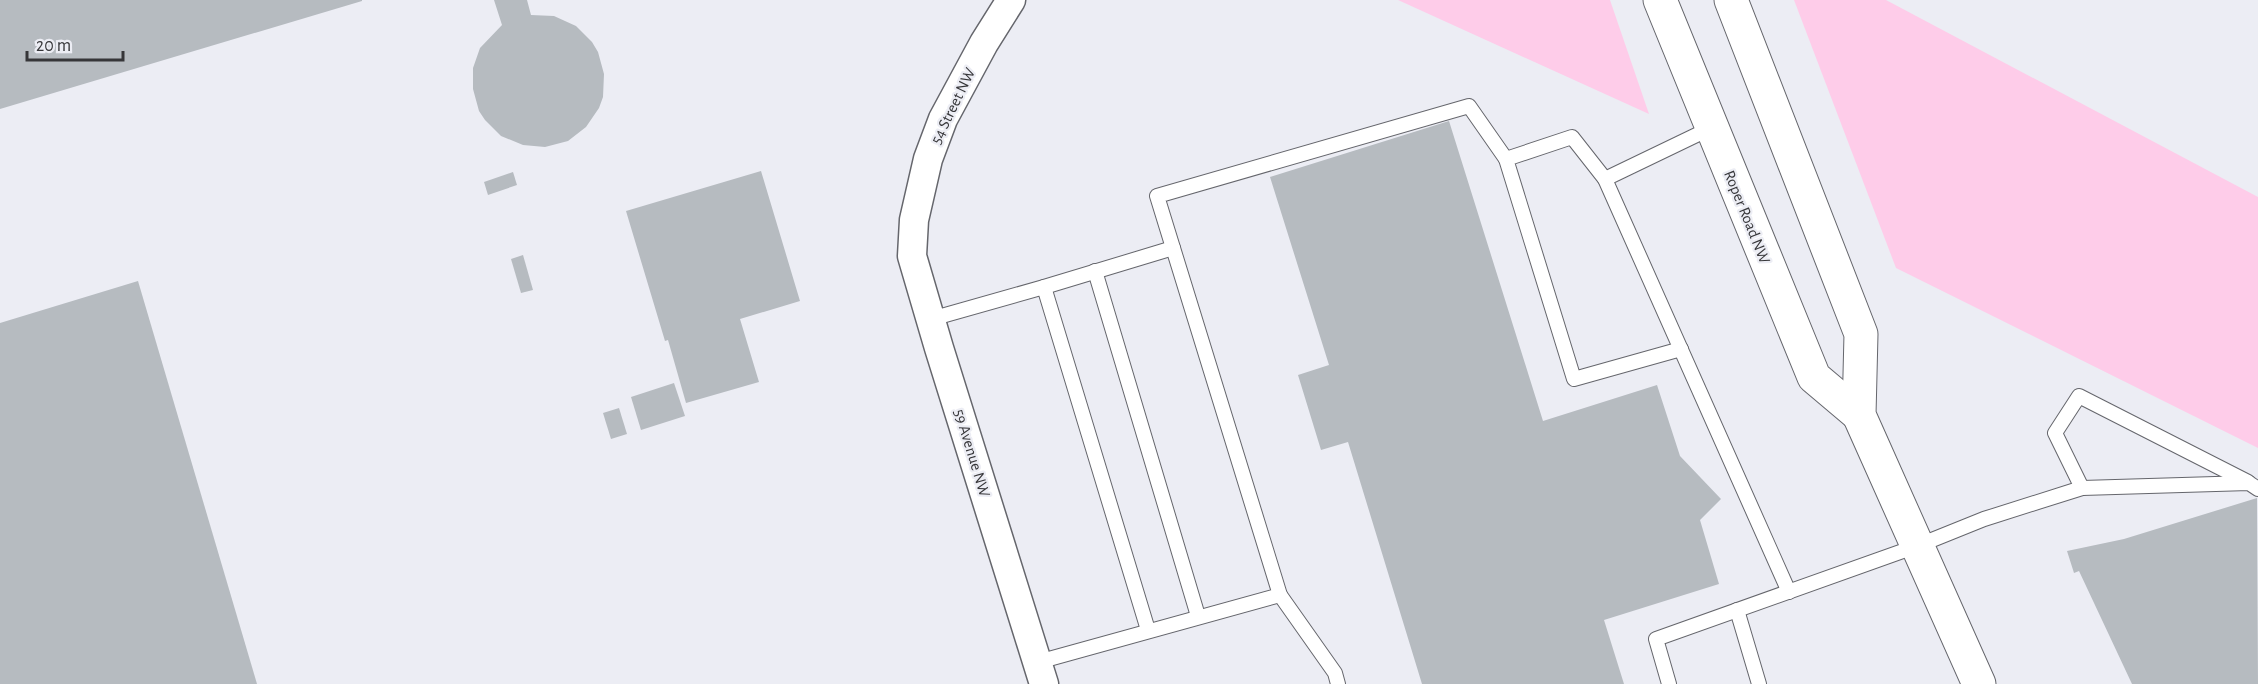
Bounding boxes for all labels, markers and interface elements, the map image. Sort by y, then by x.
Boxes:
scale bar [27,24,123,62]
text: 20 m [36,37,71,55]
street label: 54 Street NW [928,65,979,146]
street label: Roper Road NW [1721,168,1773,266]
street label: 59 Avenue NW [951,407,993,500]

